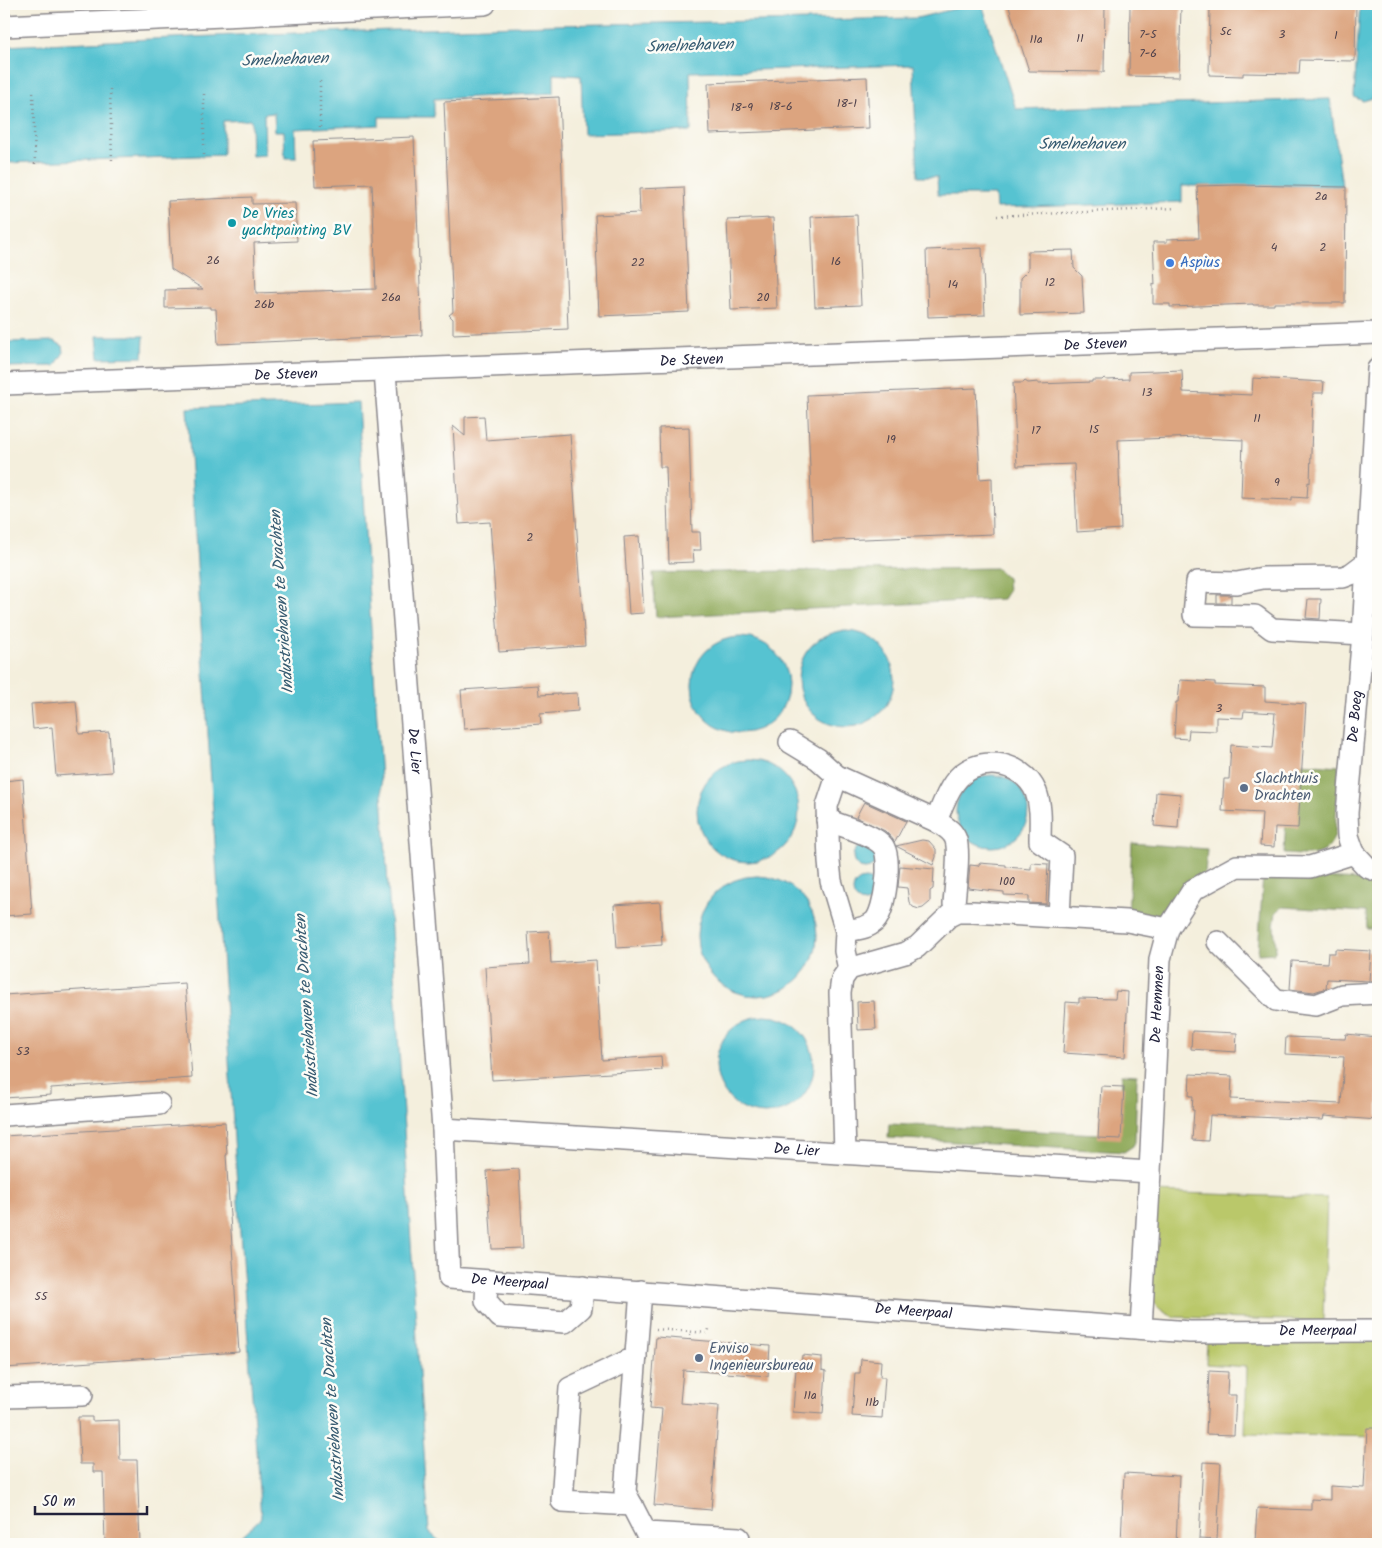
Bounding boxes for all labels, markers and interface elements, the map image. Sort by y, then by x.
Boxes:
house number: 5c [1220,22,1232,41]
house number: 7-5 [1139,25,1158,44]
house number: 3 [1279,25,1286,44]
house number: 1 [1334,26,1338,45]
house number: 11 [1076,29,1084,48]
house number: 11a [1029,30,1043,49]
water label: Smelnehaven [646,32,735,60]
house number: 7-6 [1139,44,1157,63]
water label: Smelnehaven [241,46,330,74]
house number: 18-1 [837,94,857,113]
house number: 18-6 [769,97,793,116]
house number: 18-9 [731,98,753,117]
water label: Smelnehaven [1039,132,1127,157]
house number: 2a [1315,187,1328,206]
place label: De Vries yachtpainting BV [241,202,351,243]
marker: De Vries yachtpainting BV [226,217,238,229]
house number: 4 [1271,238,1278,257]
house number: 2 [1320,238,1327,257]
house number: 26 [206,251,220,270]
place label: Aspius [1180,251,1220,275]
house number: 16 [831,252,841,271]
house number: 22 [631,253,645,272]
marker: Aspius [1164,257,1176,269]
house number: 12 [1045,273,1055,292]
house number: 14 [948,275,959,294]
house number: 26a [381,288,401,307]
house number: 20 [757,288,769,307]
house number: 26b [254,295,275,314]
street label: De Steven [1063,332,1128,358]
street label: De Steven [659,348,724,374]
street label: De Steven [253,362,318,388]
house number: 13 [1142,383,1152,402]
house number: 11 [1253,409,1261,428]
house number: 15 [1089,420,1101,439]
house number: 17 [1031,421,1041,440]
house number: 19 [886,430,896,449]
house number: 9 [1274,473,1280,492]
water label: Industriehaven te Drachten [263,508,301,695]
house number: 2 [527,528,534,547]
street label: De Boeg [1341,689,1370,744]
house number: 3 [1216,699,1223,718]
street label: De Lier [400,727,428,776]
place label: Slachthuis Drachten [1254,767,1319,808]
marker: Slachthuis Drachten [1238,782,1250,794]
house number: 100 [999,872,1015,891]
water label: Industriehaven te Drachten [288,912,326,1099]
street label: De Hemmen [1144,965,1172,1044]
house number: 53 [16,1042,30,1061]
street label: De Lier [773,1137,821,1164]
street label: De Meerpaal [470,1268,549,1297]
house number: 55 [35,1287,49,1306]
street label: De Meerpaal [874,1297,953,1327]
water label: Industriehaven te Drachten [314,1316,352,1503]
street label: De Meerpaal [1279,1319,1357,1344]
place label: Enviso Ingenieursbureau [709,1337,813,1378]
marker: Enviso Ingenieursbureau [693,1352,705,1364]
house number: 11a [803,1386,817,1405]
house number: 11b [865,1393,880,1412]
scale bar [35,1483,148,1515]
text: 50 m [42,1490,76,1514]

